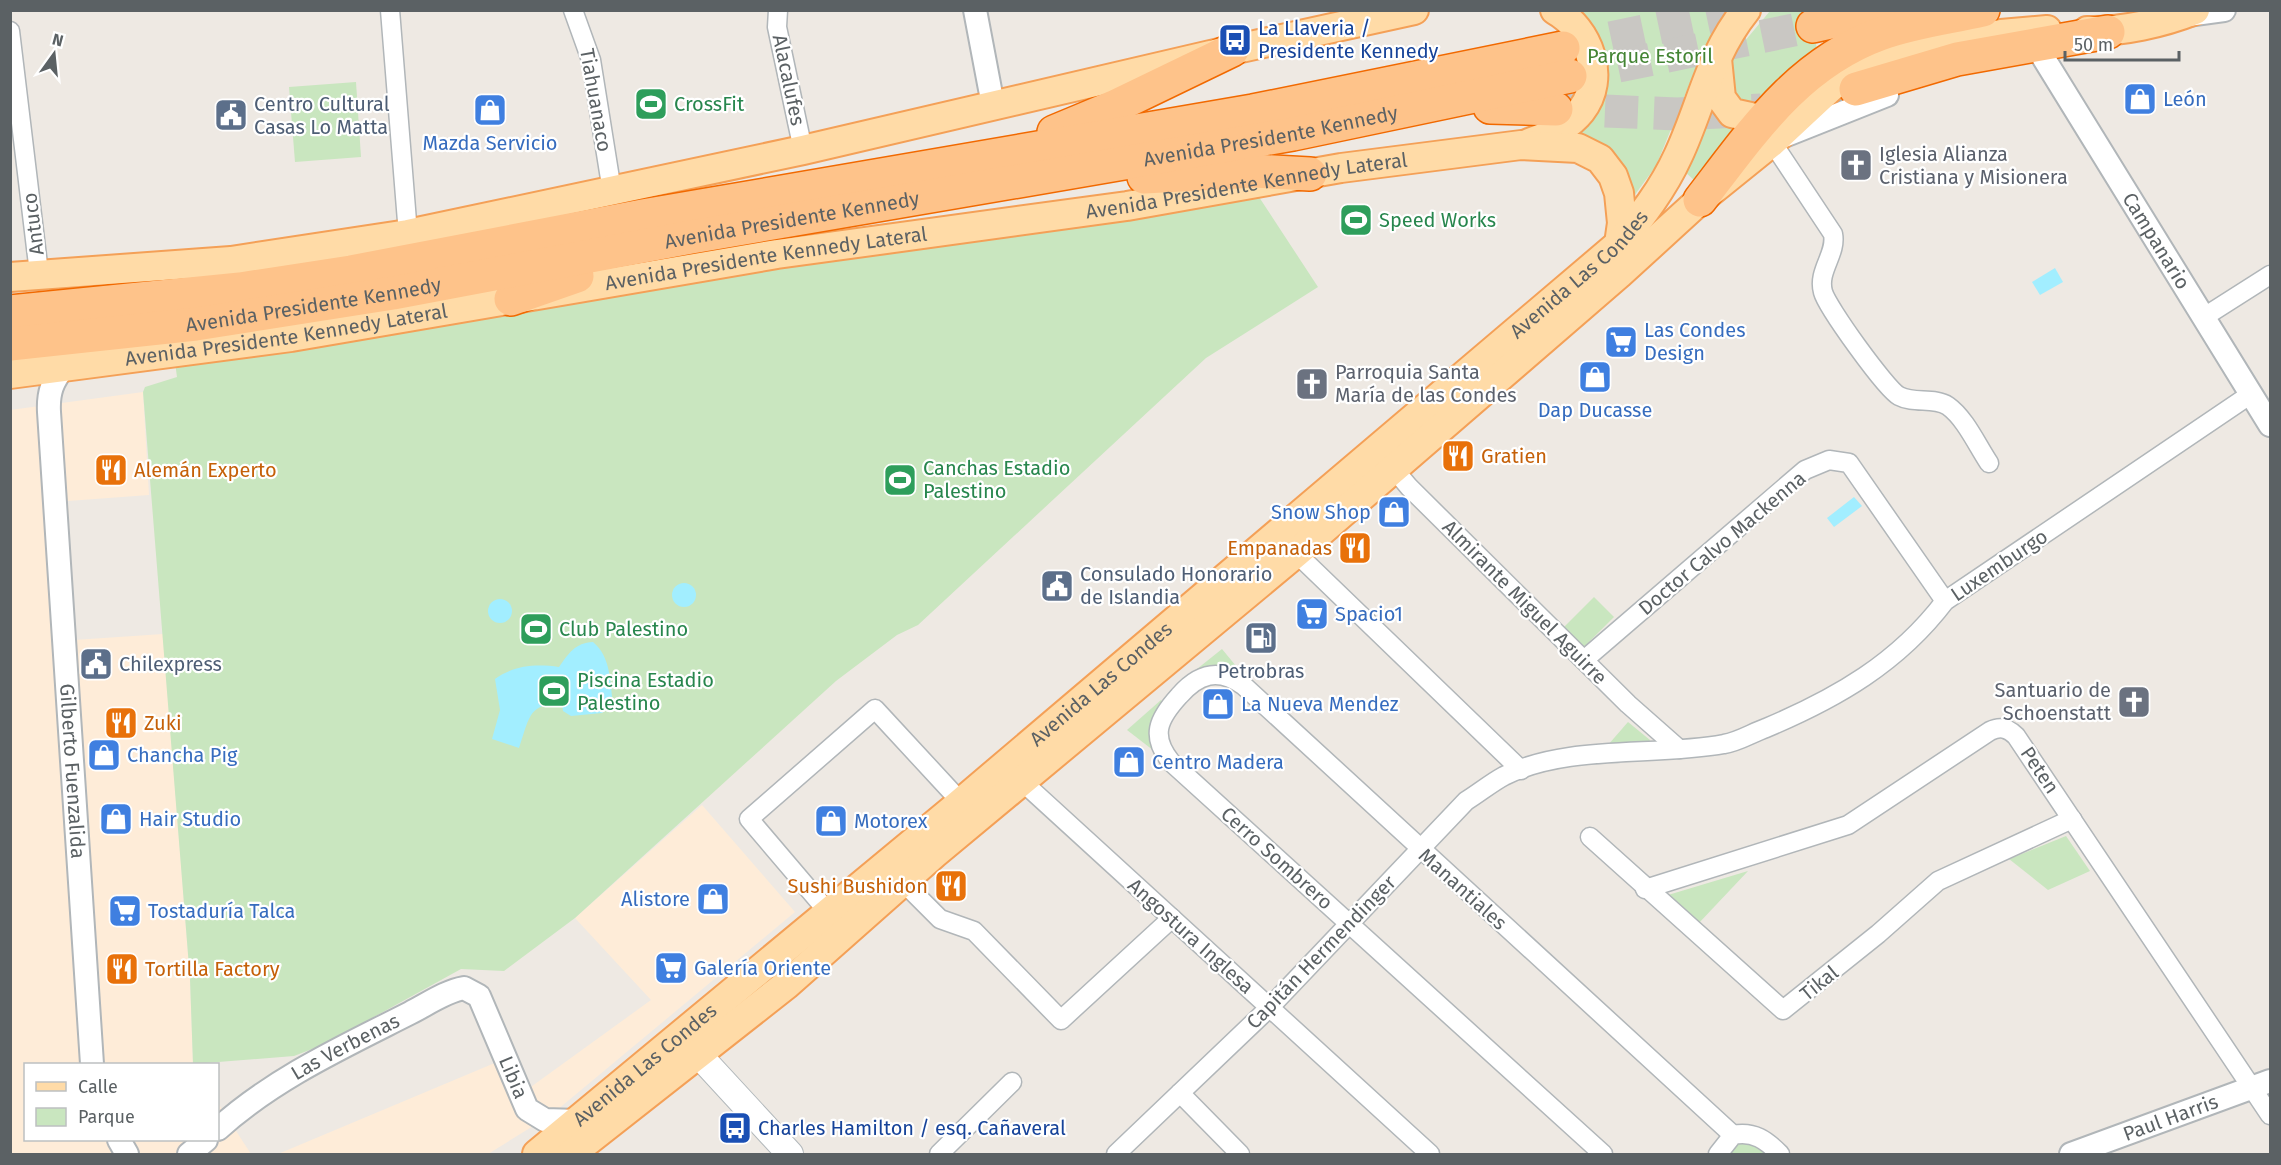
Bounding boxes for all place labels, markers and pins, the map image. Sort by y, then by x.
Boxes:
place label: La Llaveria / Presidente Kennedy [1258,16,1439,63]
bus stop icon: La Llaveria / Presidente Kennedy [1217,22,1253,58]
shop icon: León [2122,81,2158,117]
sports icon: CrossFit [633,86,669,122]
place label: León [2163,87,2207,111]
place label: Centro Cultural Casas Lo Matta [254,92,390,139]
shop icon: Mazda Servicio [472,92,508,128]
place label: CrossFit [674,92,745,116]
public building icon: Centro Cultural Casas Lo Matta [213,97,249,133]
place label: Mazda Servicio [422,131,558,155]
place label: Iglesia Alianza Cristiana y Misionera [1879,142,2068,189]
church icon: Iglesia Alianza Cristiana y Misionera [1838,147,1874,183]
sports icon: Speed Works [1338,202,1374,238]
place label: Speed Works [1379,208,1496,232]
place label: Las Condes Design [1644,318,1745,365]
supermarket icon: Las Condes Design [1603,324,1639,360]
shop icon: Dap Ducasse [1577,359,1613,395]
place label: Parroquia Santa María de las Condes [1335,360,1517,407]
church icon: Parroquia Santa María de las Condes [1294,366,1330,402]
place label: Dap Ducasse [1538,398,1652,422]
restaurant icon: Gratien [1440,438,1476,474]
place label: Gratien [1481,444,1547,468]
restaurant icon: Alemán Experto [93,452,129,488]
place label: Canchas Estadio Palestino [923,456,1070,503]
place label: Alemán Experto [134,458,277,482]
sports icon: Canchas Estadio Palestino [882,462,918,498]
shop icon: Snow Shop [1376,494,1412,530]
place label: Snow Shop [1271,500,1371,524]
restaurant icon: Empanadas [1337,530,1373,566]
place label: Empanadas [1227,536,1332,560]
place label: Consulado Honorario de Islandia [1080,562,1272,609]
public building icon: Consulado Honorario de Islandia [1039,568,1075,604]
supermarket icon: Spacio1 [1294,596,1330,632]
place label: Spacio1 [1335,602,1403,626]
sports icon: Club Palestino [518,611,554,647]
place label: Club Palestino [559,617,688,641]
fuel station icon: Petrobras [1243,620,1279,656]
public building icon: Chilexpress [78,646,114,682]
place label: Chilexpress [119,652,222,676]
place label: Petrobras [1218,659,1304,683]
place label: Piscina Estadio Palestino [577,668,714,715]
sports icon: Piscina Estadio Palestino [536,673,572,709]
place label: Santuario de Schoenstatt [1995,678,2112,725]
church icon: Santuario de Schoenstatt [2116,684,2152,720]
shop icon: La Nueva Mendez [1200,686,1236,722]
place label: La Nueva Mendez [1241,692,1399,716]
restaurant icon: Zuki [103,705,139,741]
place label: Zuki [144,711,182,735]
shop icon: Chancha Pig [86,737,122,773]
place label: Chancha Pig [127,743,238,767]
shop icon: Centro Madera [1111,744,1147,780]
place label: Centro Madera [1152,750,1284,774]
shop icon: Hair Studio [98,801,134,837]
shop icon: Motorex [813,803,849,839]
place label: Hair Studio [139,807,241,831]
place label: Motorex [854,809,928,833]
restaurant icon: Sushi Bushidon [933,868,969,904]
place label: Sushi Bushidon [788,874,928,898]
shop icon: Alistore [695,881,731,917]
place label: Alistore [621,887,690,911]
supermarket icon: Tostaduría Talca [107,893,143,929]
place label: Tostaduría Talca [148,899,295,923]
supermarket icon: Galería Oriente [653,950,689,986]
restaurant icon: Tortilla Factory [104,951,140,987]
place label: Galería Oriente [694,956,831,980]
place label: Tortilla Factory [145,957,280,981]
bus stop icon: Charles Hamilton / esq. Cañaveral [717,1110,753,1146]
place label: Charles Hamilton / esq. Cañaveral [758,1116,1066,1140]

